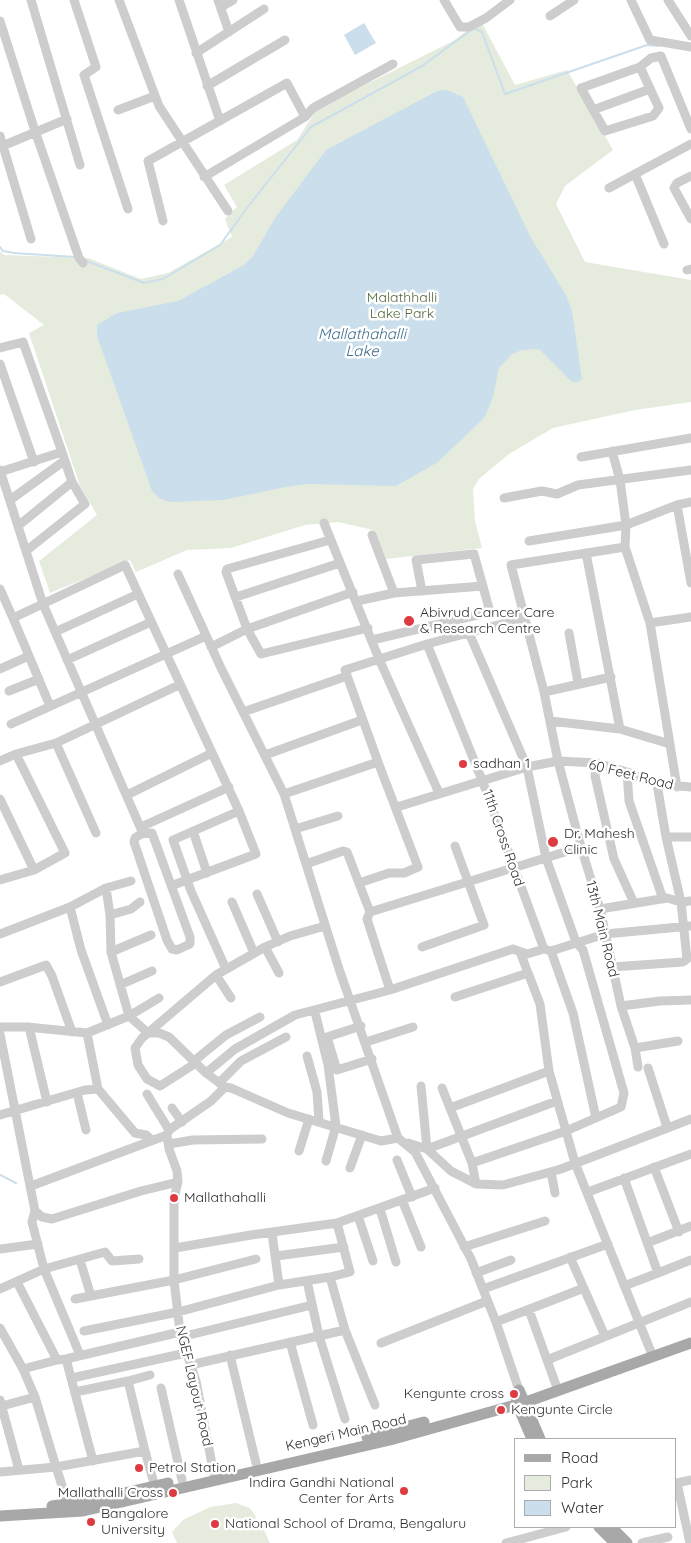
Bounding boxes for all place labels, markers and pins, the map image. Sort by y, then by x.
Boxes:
place label: Abivrud Cancer Care & Research Centre [420,605,554,638]
marker: Abivrud Cancer Care & Research Centre [402,614,416,628]
place label: sadhan 1 [473,756,530,772]
marker: sadhan 1 [457,758,469,770]
place label: Dr. Mahesh Clinic [564,826,635,859]
marker: Dr. Mahesh Clinic [546,835,560,849]
place label: Mallathahalli [184,1190,266,1206]
marker: Mallathahalli [168,1192,180,1204]
place label: Kengunte cross [404,1386,504,1402]
marker: Kengunte cross [508,1388,520,1400]
place label: Kengunte Circle [511,1402,613,1418]
marker: Kengunte Circle [495,1404,507,1416]
place label: Petrol Station [149,1460,236,1476]
marker: Petrol Station [133,1462,145,1474]
place label: Indira Gandhi National Center for Arts [249,1475,394,1508]
place label: Mallathalli Cross [58,1485,163,1501]
marker: Indira Gandhi National Center for Arts [398,1485,410,1497]
marker: Mallathalli Cross [167,1487,179,1499]
place label: Bangalore University [101,1506,168,1538]
marker: Bangalore University [85,1516,97,1528]
place label: National School of Drama, Bengaluru [225,1516,466,1532]
marker: National School of Drama, Bengaluru [209,1518,221,1530]

